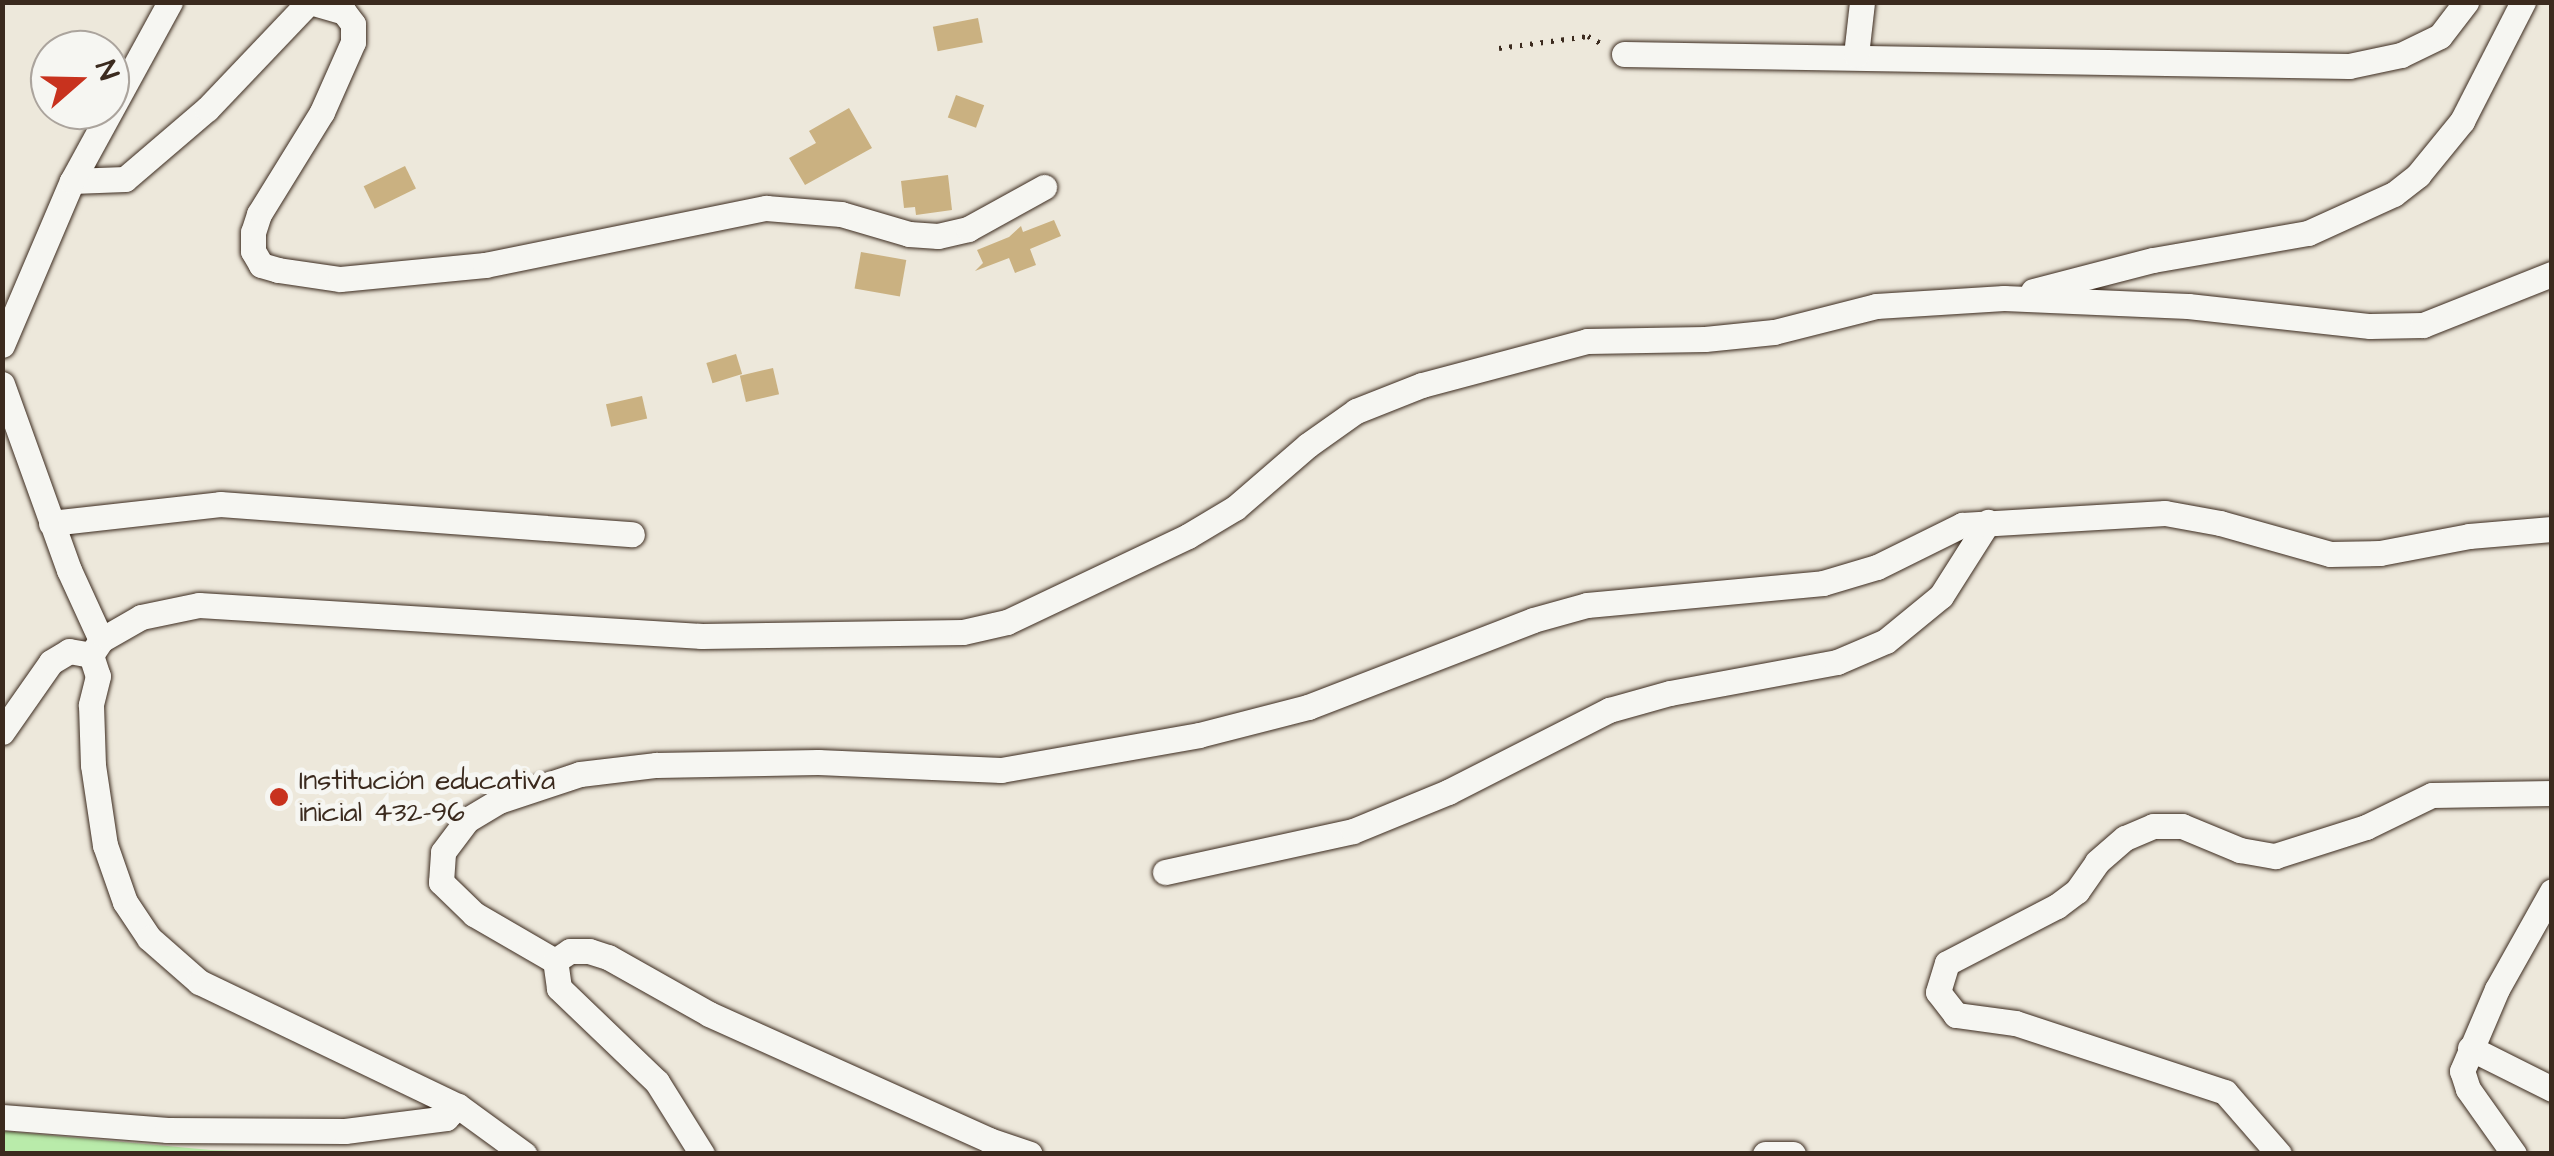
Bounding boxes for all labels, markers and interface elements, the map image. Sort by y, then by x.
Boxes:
north arrow [30,30,130,130]
text: N [85,55,128,85]
place label: Institución educativa inicial 432-96 [299,764,555,830]
marker: Institución educativa inicial 432-96 [268,786,290,808]

